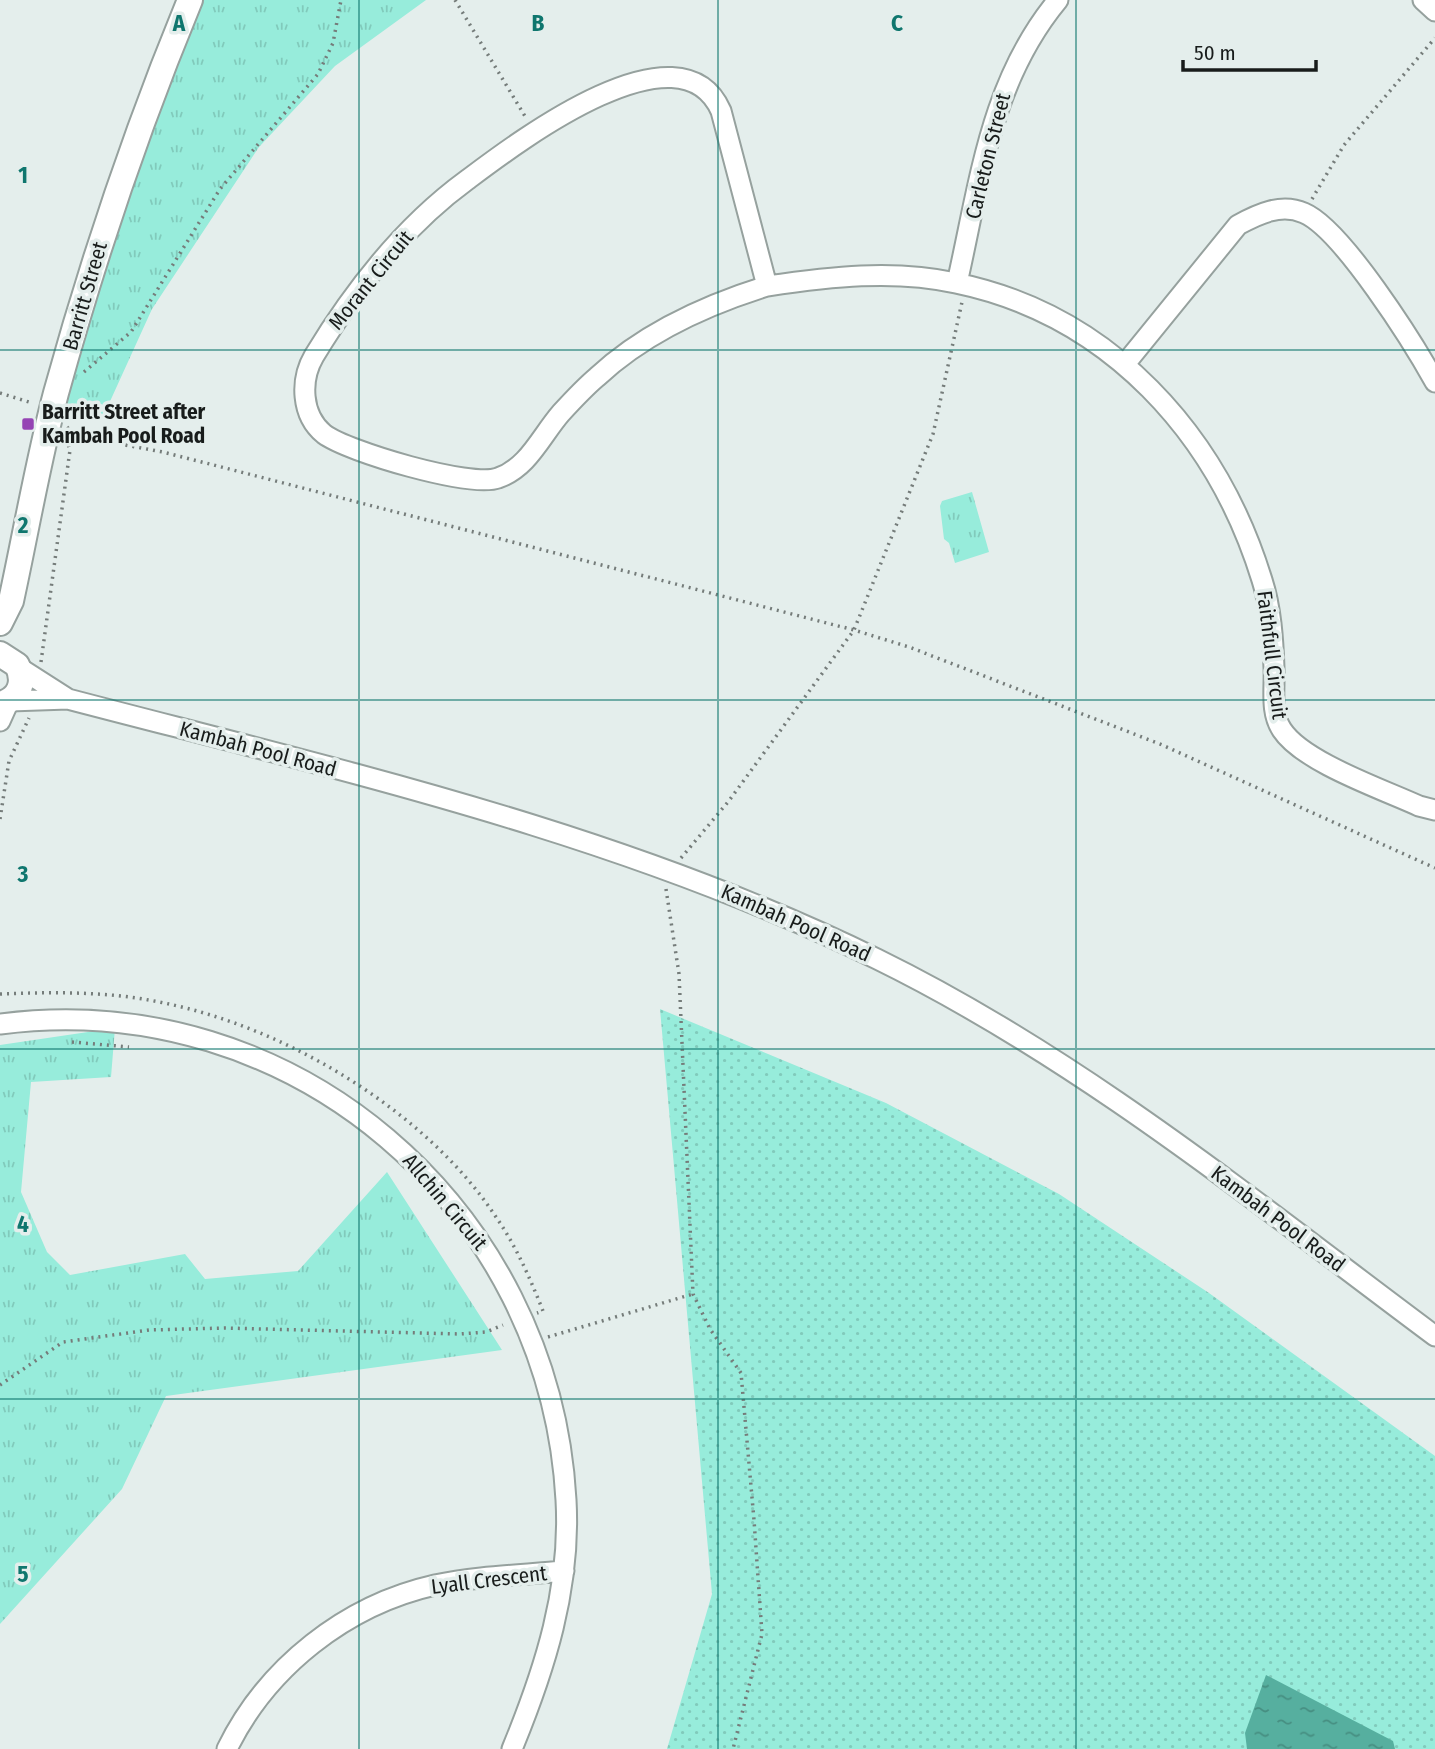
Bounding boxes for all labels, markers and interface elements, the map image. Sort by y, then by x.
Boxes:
text: A [172,9,186,37]
text: B [532,9,545,37]
text: C [891,9,903,37]
scale bar [1183,28,1316,72]
text: 50 m [1194,40,1236,66]
street label: Carleton Street [960,90,1016,222]
text: 1 [18,161,28,189]
street label: Morant Circuit [323,225,419,335]
street label: Barritt Street [57,238,113,353]
place label: Barritt Street after Kambah Pool Road [42,399,206,449]
marker: Barritt Street after Kambah Pool Road [20,416,36,432]
text: 2 [17,511,29,539]
street label: Faithfull Circuit [1251,589,1293,721]
street label: Kambah Pool Road [177,716,339,782]
text: 3 [17,860,29,888]
street label: Kambah Pool Road [717,878,875,968]
street label: Allchin Circuit [397,1148,493,1256]
street label: Kambah Pool Road [1206,1160,1350,1278]
text: 4 [17,1210,29,1238]
text: 5 [17,1560,29,1588]
street label: Lyall Crescent [430,1560,549,1600]

